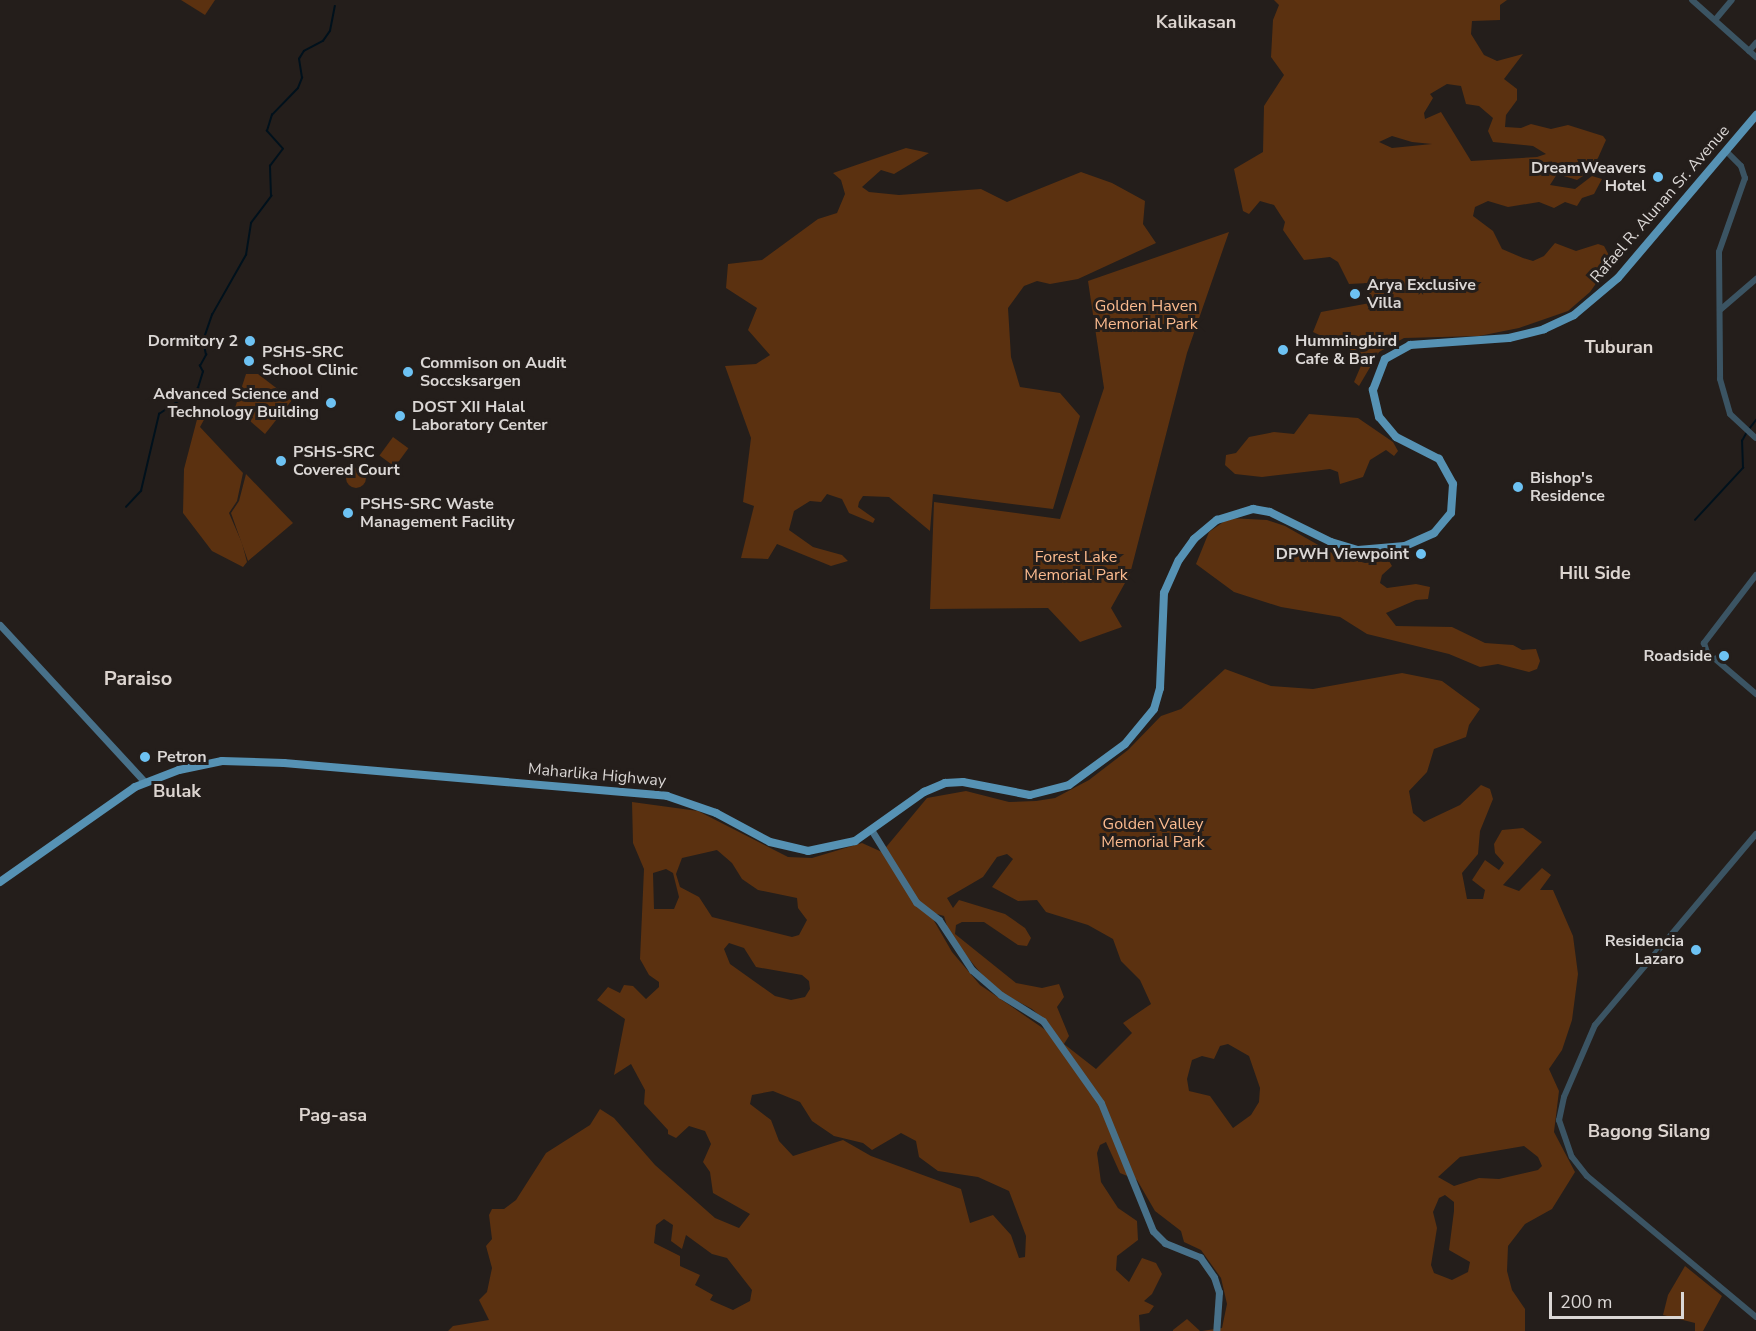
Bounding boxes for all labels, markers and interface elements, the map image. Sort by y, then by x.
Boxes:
district label: Kalikasan [1156,11,1236,33]
street label: Rafael R. Alunan Sr. Avenue [1586,121,1734,287]
place label: DreamWeavers Hotel [1531,158,1646,196]
marker: DreamWeavers Hotel [1651,170,1665,184]
place label: Arya Exclusive Villa [1367,275,1476,313]
marker: Arya Exclusive Villa [1348,287,1362,301]
park label: Golden Haven Memorial Park [1094,296,1198,334]
place label: Dormitory 2 [148,331,238,351]
place label: Hummingbird Cafe & Bar [1295,331,1397,369]
marker: Dormitory 2 [243,334,257,348]
district label: Tuburan [1585,336,1653,358]
place label: PSHS-SRC School Clinic [262,342,358,380]
marker: Hummingbird Cafe & Bar [1276,343,1290,357]
marker: PSHS-SRC School Clinic [240,352,258,370]
place label: Commison on Audit Soccsksargen [420,353,566,391]
marker: Commison on Audit Soccsksargen [401,365,415,379]
place label: Advanced Science and Technology Building [153,384,319,422]
marker: Advanced Science and Technology Building [324,396,338,410]
place label: DOST XII Halal Laboratory Center [412,397,548,435]
marker: DOST XII Halal Laboratory Center [393,409,407,423]
place label: PSHS-SRC Covered Court [293,442,400,480]
marker: PSHS-SRC Covered Court [274,454,288,468]
place label: Bishop's Residence [1530,468,1605,506]
marker: Bishop's Residence [1511,480,1525,494]
place label: PSHS-SRC Waste Management Facility [360,494,515,532]
marker: PSHS-SRC Waste Management Facility [341,506,355,520]
place label: DPWH Viewpoint [1276,544,1409,564]
park label: Forest Lake Memorial Park [1024,547,1128,585]
marker: DPWH Viewpoint [1414,547,1428,561]
district label: Hill Side [1559,562,1631,584]
place label: Roadside [1644,646,1712,666]
marker: Roadside [1717,649,1731,663]
district label: Paraiso [104,666,172,690]
place label: Petron [157,747,207,767]
marker: Petron [138,750,152,764]
street label: Maharlika Highway [527,759,667,791]
district label: Bulak [153,780,201,802]
park label: Golden Valley Memorial Park [1101,814,1205,852]
place label: Residencia Lazaro [1605,931,1684,969]
marker: Residencia Lazaro [1689,943,1703,957]
district label: Pag-asa [299,1104,367,1126]
district label: Bagong Silang [1588,1120,1710,1142]
scale bar [1552,1280,1687,1318]
text: 200 m [1560,1290,1612,1314]

